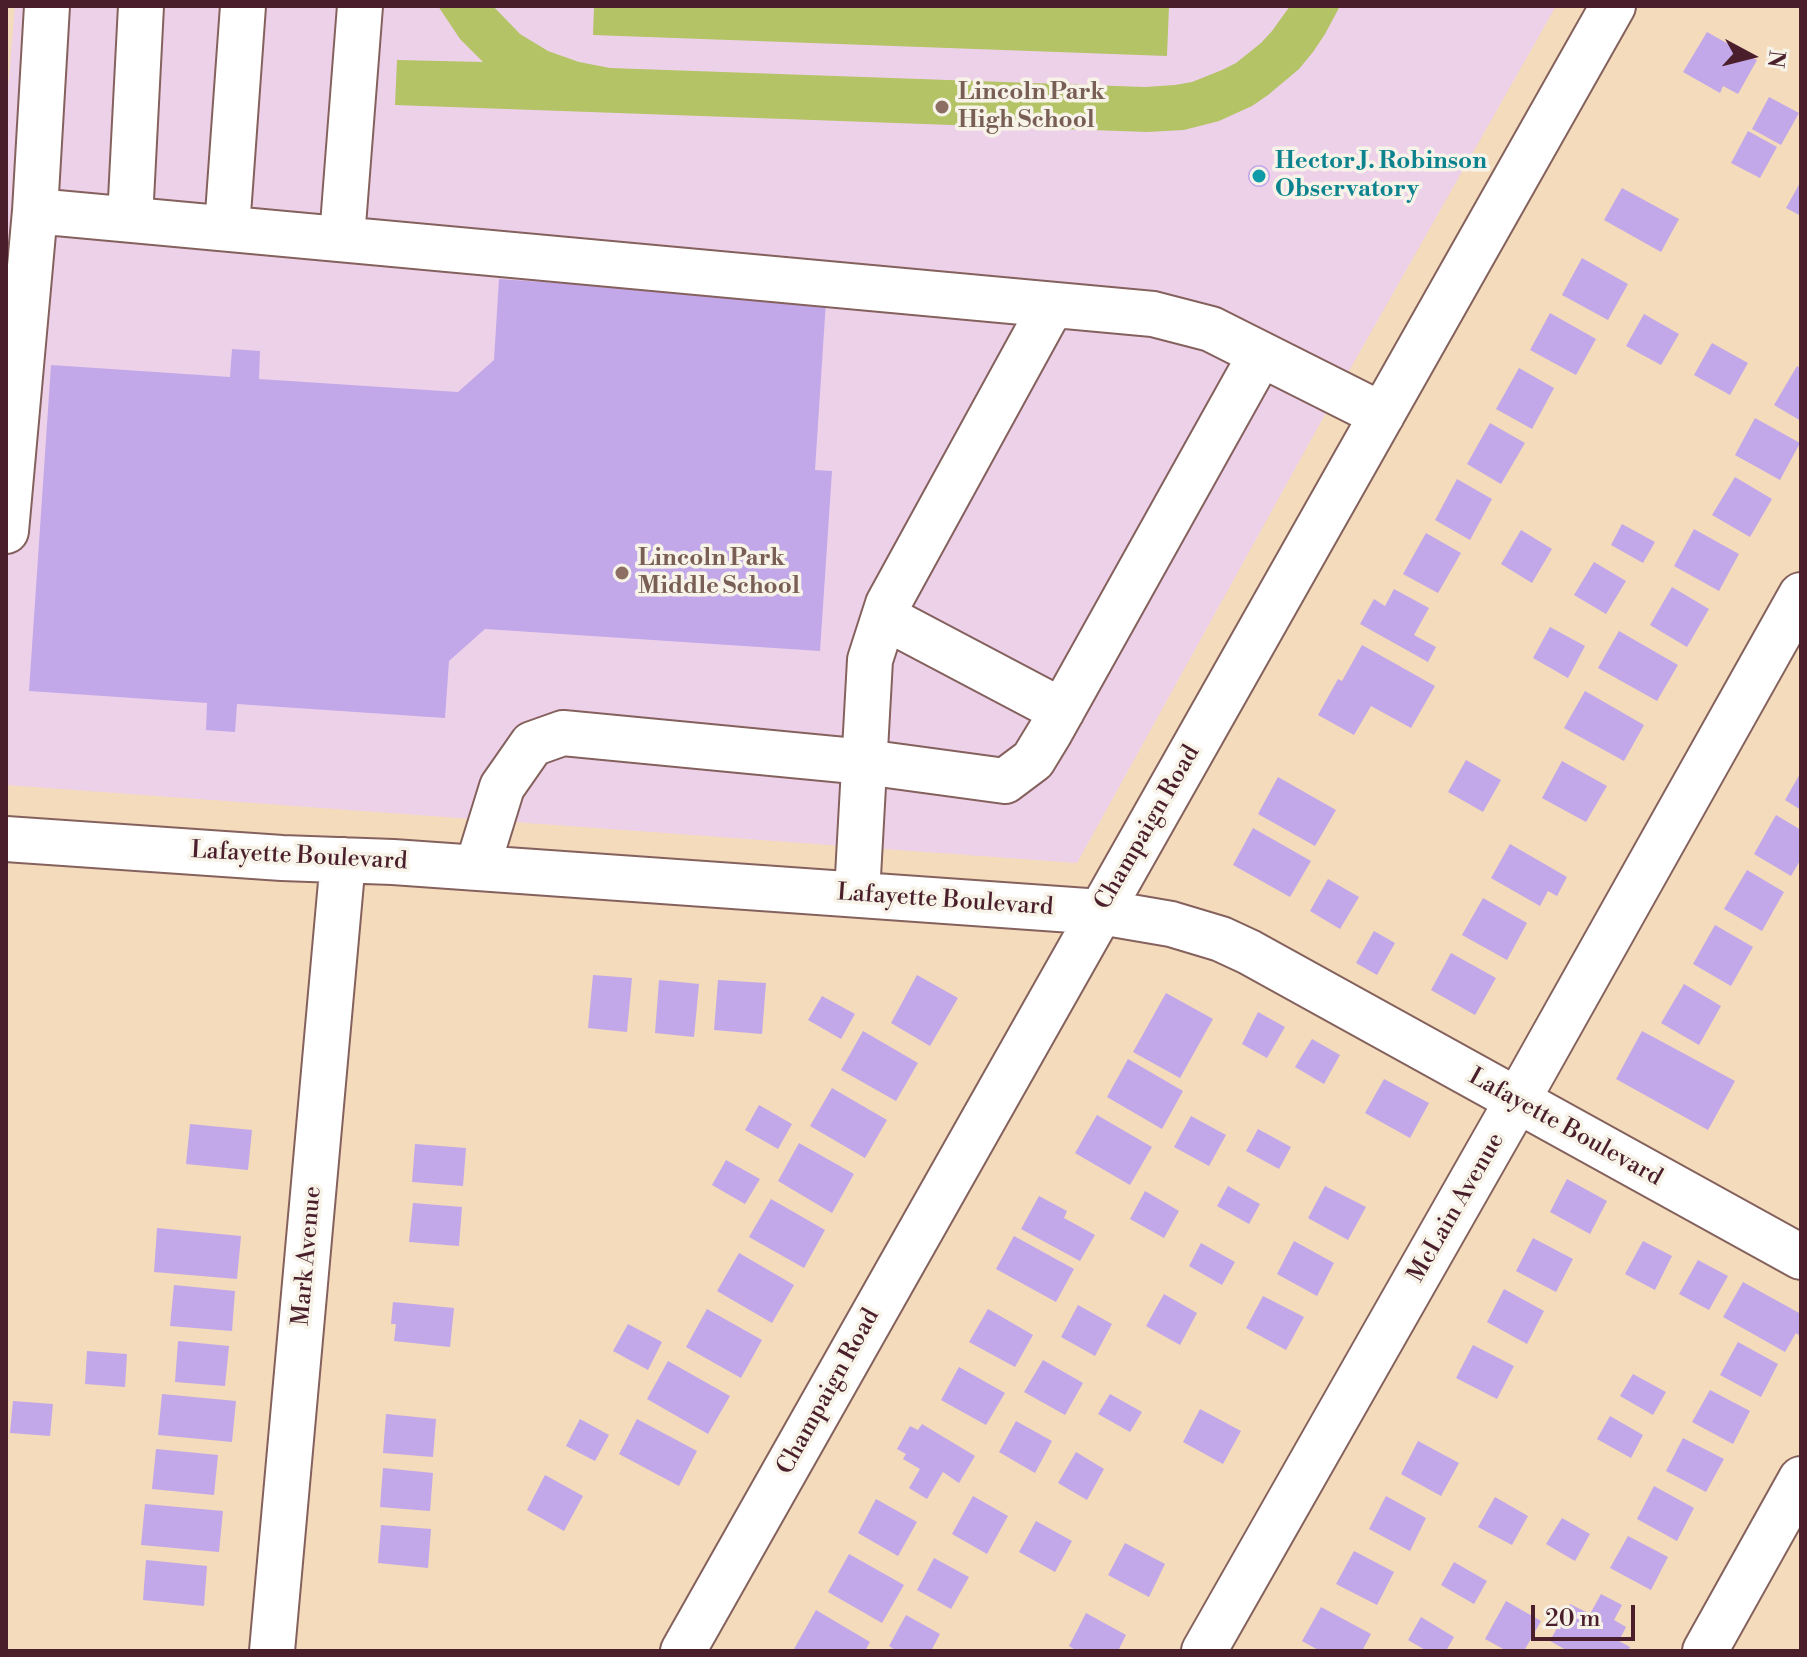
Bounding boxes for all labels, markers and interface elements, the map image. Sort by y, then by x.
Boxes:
north arrow [1711,16,1791,96]
text: N [1761,49,1790,69]
place label: Lincoln Park High School [958,79,1105,135]
marker: Lincoln Park High School [933,98,951,116]
place label: Hector J. Robinson Observatory [1275,148,1487,204]
marker: Hector J. Robinson Observatory [1250,167,1268,185]
place label: Lincoln Park Middle School [638,545,800,601]
marker: Lincoln Park Middle School [613,564,631,582]
street label: Champaign Road [1089,741,1207,915]
street label: Lafayette Boulevard [190,837,408,877]
street label: Lafayette Boulevard [836,879,1054,923]
street label: Lafayette Boulevard [1463,1063,1667,1193]
street label: McLain Avenue [1403,1128,1511,1288]
street label: Mark Avenue [288,1185,328,1327]
street label: Champaign Road [772,1304,886,1480]
scale bar [1535,1589,1639,1639]
text: 20 m [1545,1604,1601,1634]

